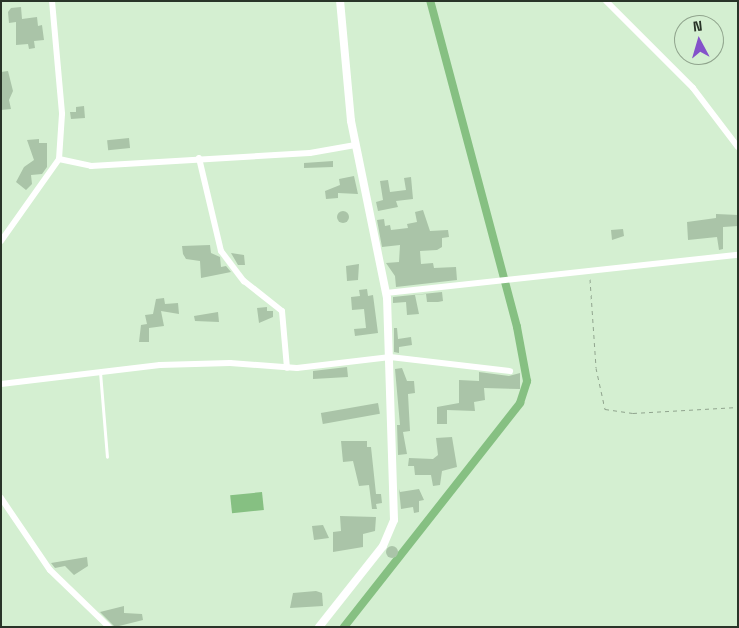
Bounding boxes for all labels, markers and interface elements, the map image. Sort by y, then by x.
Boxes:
north arrow [674,15,724,65]
text: N [692,17,703,36]

